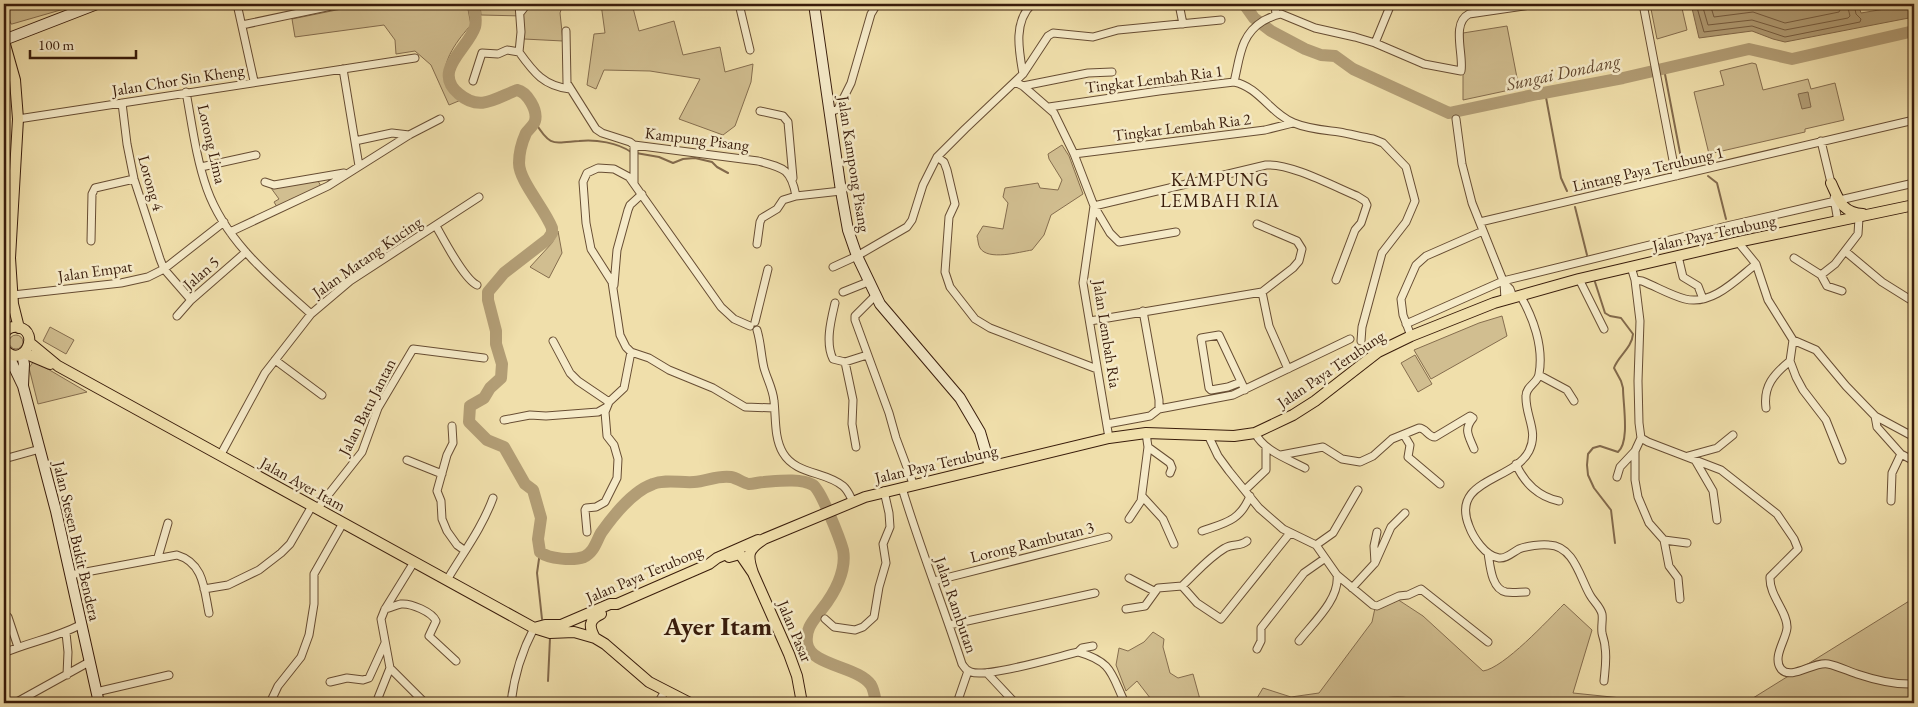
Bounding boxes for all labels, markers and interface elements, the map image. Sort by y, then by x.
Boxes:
scale bar [30,28,136,60]
text: 100 m [38,35,75,54]
water label: Sungai Dondang [1503,49,1623,96]
street label: Jalan Chor Sin Kheng [108,59,247,101]
street label: Tingkat Lembah Ria 1 [1084,60,1224,98]
street label: Jalan Kampong Pisang [833,92,875,235]
street label: Lorong Lima [193,102,232,187]
street label: Tingkat Lembah Ria 2 [1112,108,1252,146]
street label: Kampung Pisang [644,122,751,156]
street label: Lintang Paya Terubung 1 [1570,141,1726,197]
street label: Lorong 4 [133,153,169,214]
district label: KAMPUNG LEMBAH RIA [1160,168,1280,212]
street label: Jalan Paya Terubung [1649,209,1779,257]
street label: Jalan Matang Kucing [306,211,427,304]
street label: Jalan 5 [177,251,224,296]
street label: Jalan Empat [55,255,133,287]
street label: Jalan Lembah Ria [1088,276,1126,390]
street label: Jalan Paya Terubung [1271,325,1390,414]
street label: Jalan Batu Jantan [333,354,401,461]
street label: Jalan Paya Terubung [871,439,1000,489]
street label: Jalan Ayer Itam [255,451,350,516]
street label: Jalan Stesen Bukit Bendera [48,457,106,623]
street label: Lorong Rambutan 3 [968,516,1096,568]
street label: Jalan Paya Terubong [581,540,707,609]
street label: Jalan Rambutan [929,552,982,656]
street label: Jalan Pasar [772,595,818,666]
district label: Ayer Itam [663,609,772,643]

